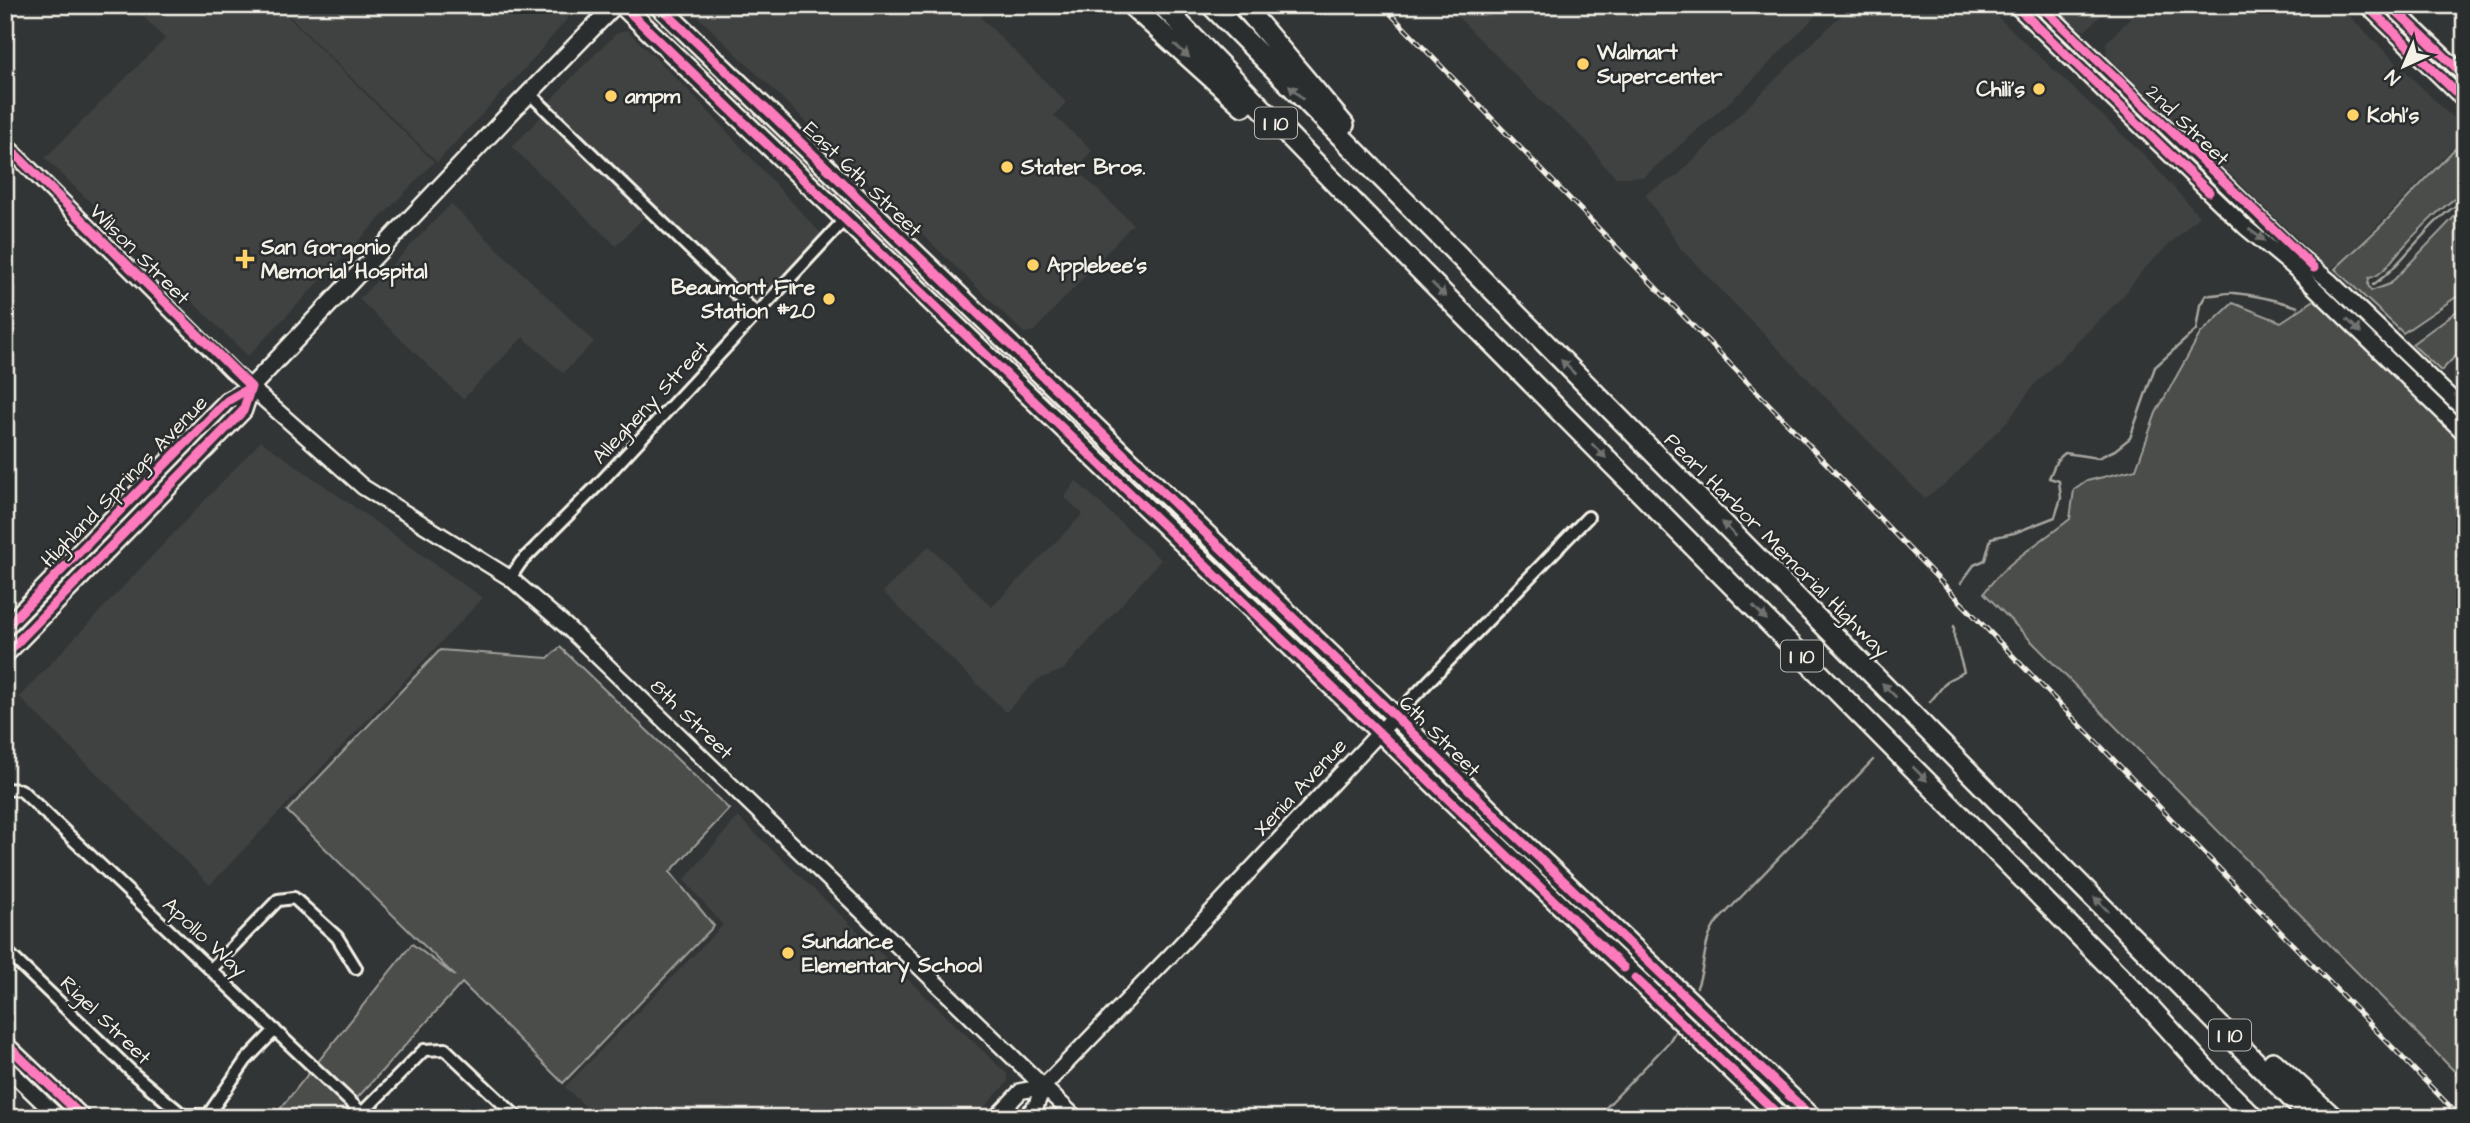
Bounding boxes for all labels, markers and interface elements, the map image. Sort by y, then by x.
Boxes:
north arrow [2368,32,2438,102]
place label: Walmart Supercenter [1596,38,1723,92]
one-way arrow [1173,43,1191,59]
marker: Walmart Supercenter [1575,56,1591,72]
text: N [2380,63,2407,91]
place label: Chili's [1976,75,2025,104]
street label: 2nd Street [2139,78,2236,173]
marker: Chili's [2031,81,2047,97]
place label: ampm [624,82,681,112]
one-way arrow [1288,83,1305,100]
marker: ampm [603,88,619,104]
place label: Kohl's [2367,101,2420,130]
marker: Kohl's [2345,107,2361,123]
road number: I 10 [1255,108,1297,139]
street label: East 6th Street [797,115,929,244]
place label: Stater Bros. [1020,153,1145,182]
marker: Stater Bros. [999,159,1015,175]
street label: Wilson Street [83,197,197,312]
one-way arrow [2248,228,2266,242]
place label: San Gorgonio Memorial Hospital [260,233,428,287]
marker: San Gorgonio Memorial Hospital [235,249,255,269]
place label: Applebee's [1047,251,1147,281]
marker: Applebee's [1025,257,1041,273]
place label: Beaumont Fire Station #20 [671,273,816,326]
one-way arrow [1431,281,1448,298]
marker: Beaumont Fire Station #20 [821,291,837,307]
one-way arrow [2345,317,2362,334]
street label: Allegheny Street [585,334,717,472]
one-way arrow [1560,359,1577,376]
street label: Highland Springs Avenue [34,389,216,575]
street label: Pearl Harbor Memorial Highway [1656,426,1896,666]
one-way arrow [1591,443,1608,460]
one-way arrow [1721,521,1737,538]
one-way arrow [1751,604,1768,621]
road number: I 10 [1781,640,1823,671]
street label: 8th Street [644,672,740,767]
one-way arrow [1880,682,1897,699]
street label: 6th Street [1392,689,1487,784]
street label: Xenia Avenue [1247,732,1354,843]
one-way arrow [1911,766,1928,783]
street label: Apollo Way [155,891,254,986]
one-way arrow [2093,896,2109,913]
place label: Sundance Elementary School [801,927,983,983]
marker: Sundance Elementary School [780,945,796,961]
street label: Rigel Street [52,969,158,1073]
road number: I 10 [2209,1020,2251,1050]

